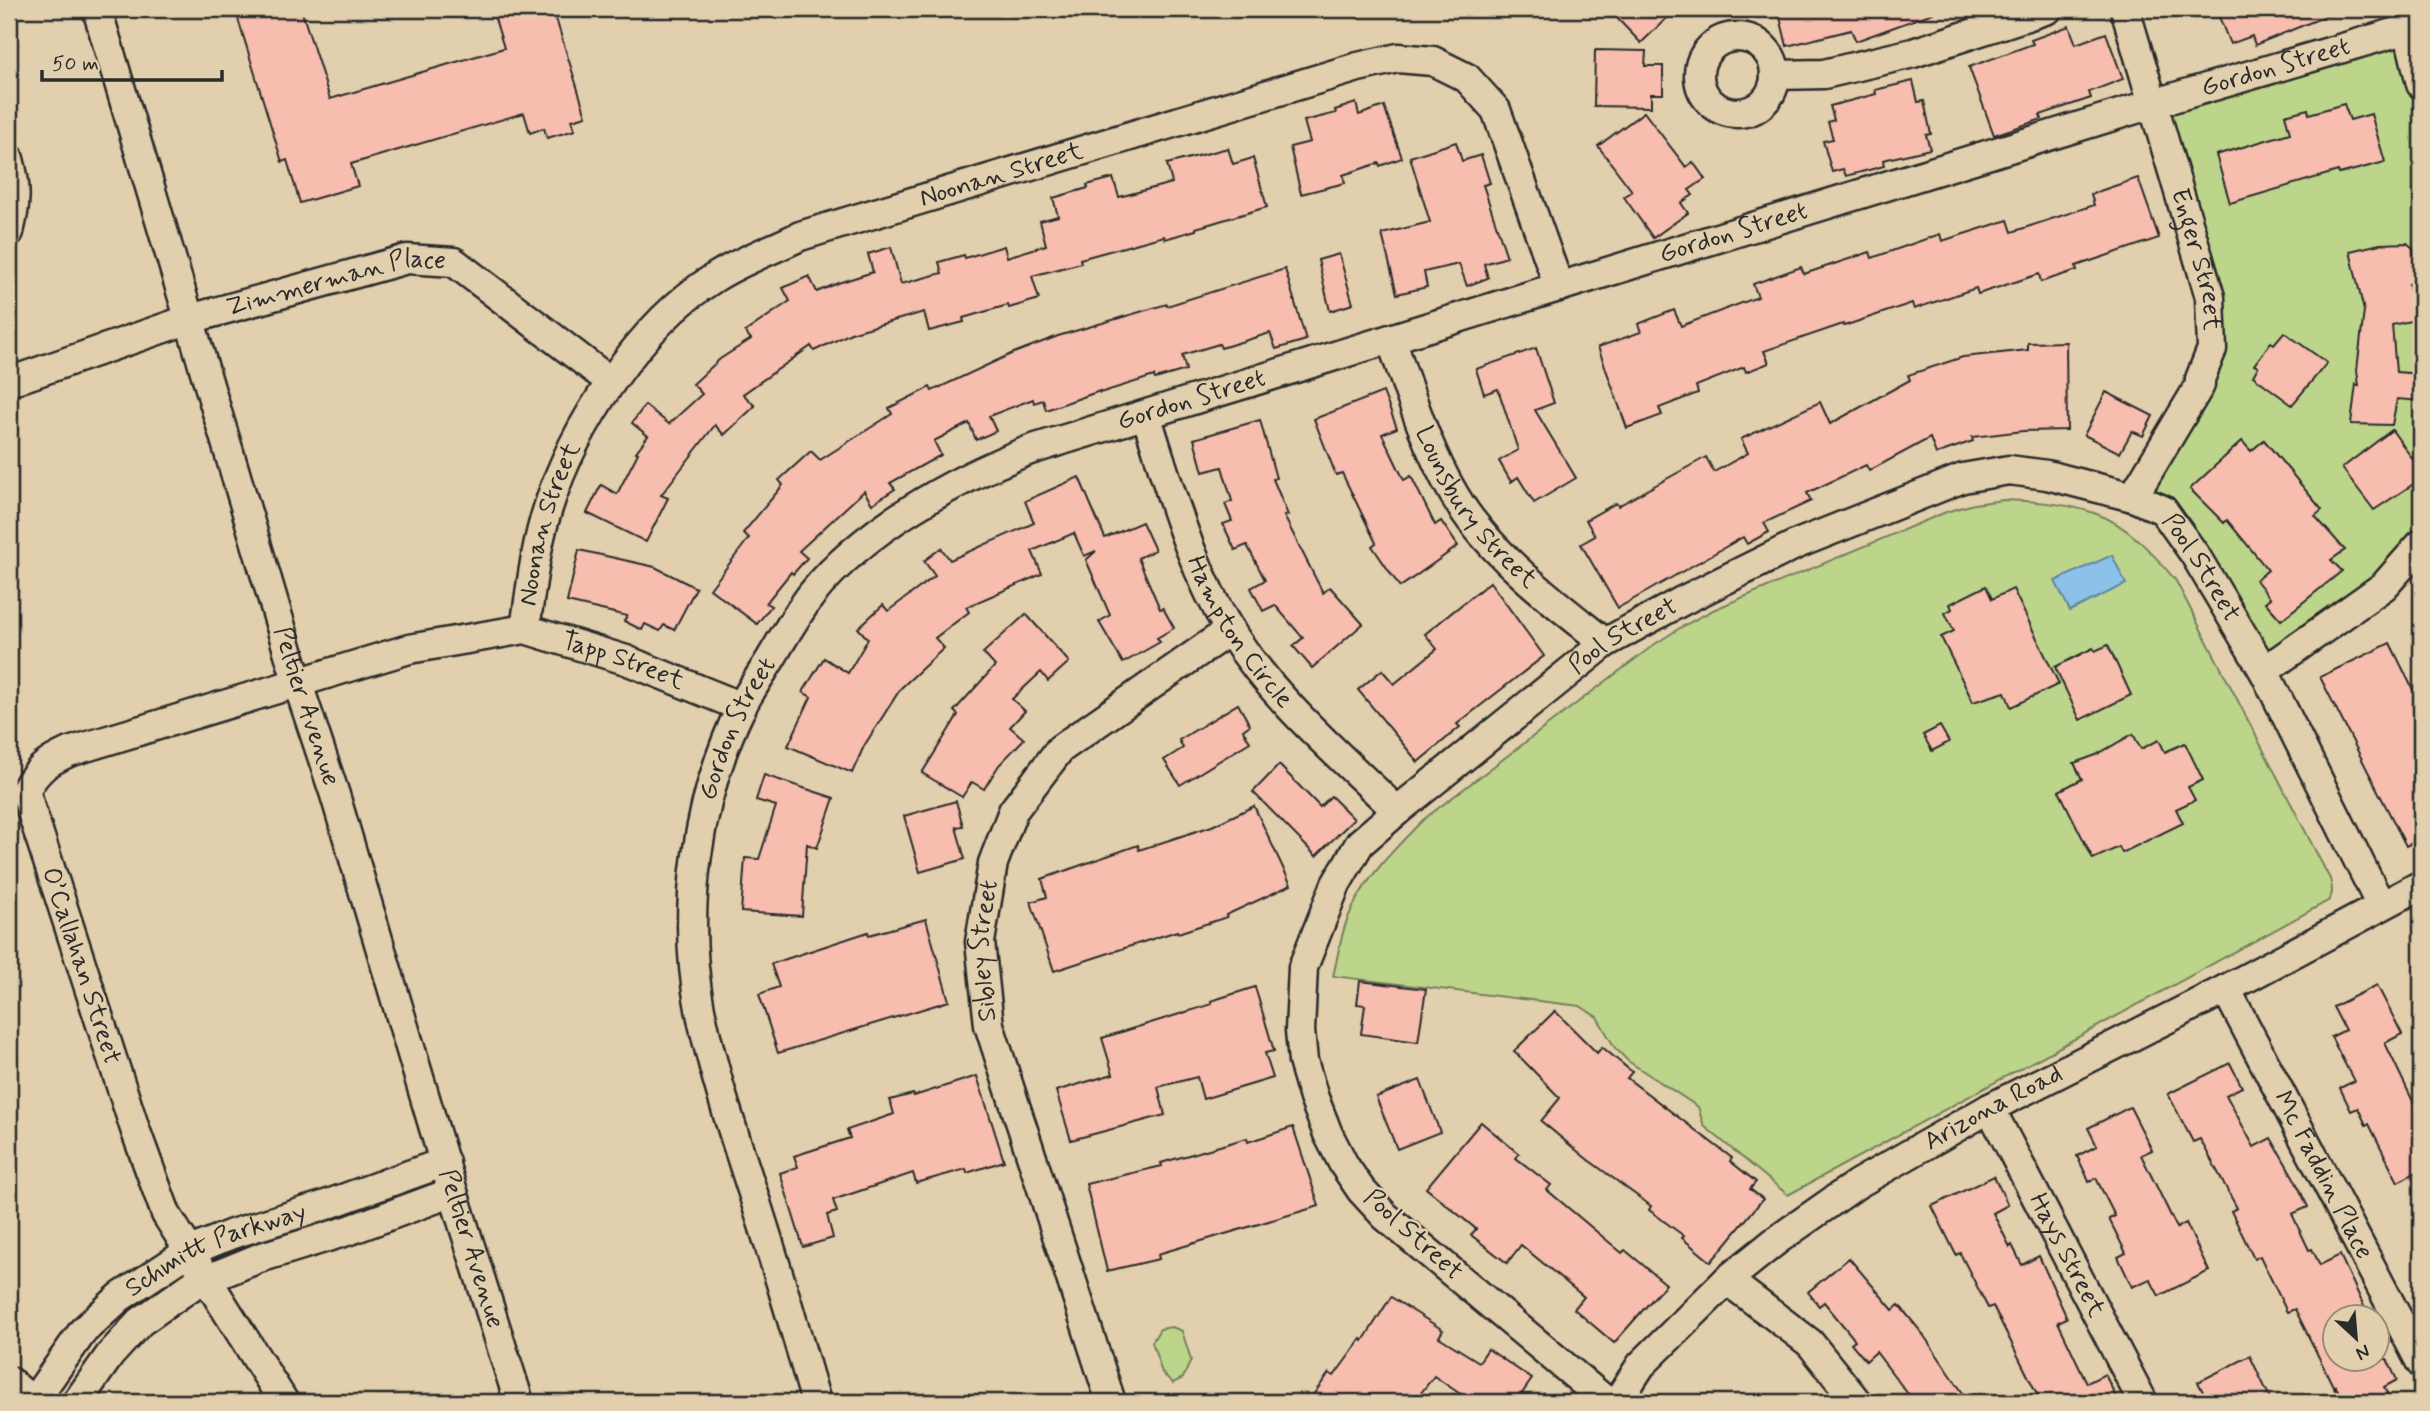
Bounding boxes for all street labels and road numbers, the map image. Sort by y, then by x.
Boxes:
street label: Gordon Street [2197,30,2354,106]
street label: Noonan Street [915,134,1087,216]
street label: Enger Street [2162,185,2228,331]
street label: Gordon Street [1655,194,1812,272]
street label: Zimmerman Place [223,242,447,325]
street label: Gordon Street [1113,361,1270,439]
street label: Lounsbury Street [1407,421,1544,597]
street label: Noonan Street [511,437,589,608]
street label: Pool Street [2154,507,2248,628]
street label: Hampton Circle [1178,551,1301,716]
street label: Pool Street [1562,589,1684,683]
street label: Peltier Avenue [265,623,348,790]
street label: Tapp Street [557,624,689,699]
street label: Gordon Street [691,651,784,804]
street label: O’Callahan Street [33,863,129,1069]
street label: Sibley Street [962,877,1007,1023]
street label: Arizona Road [1918,1057,2069,1159]
street label: Mc Faddin Place [2265,1085,2381,1265]
street label: Peltier Avenue [430,1165,512,1333]
street label: Pool Street [1356,1181,1470,1289]
street label: Hays Street [2020,1187,2113,1323]
street label: Schmitt Parkway [119,1195,310,1306]

